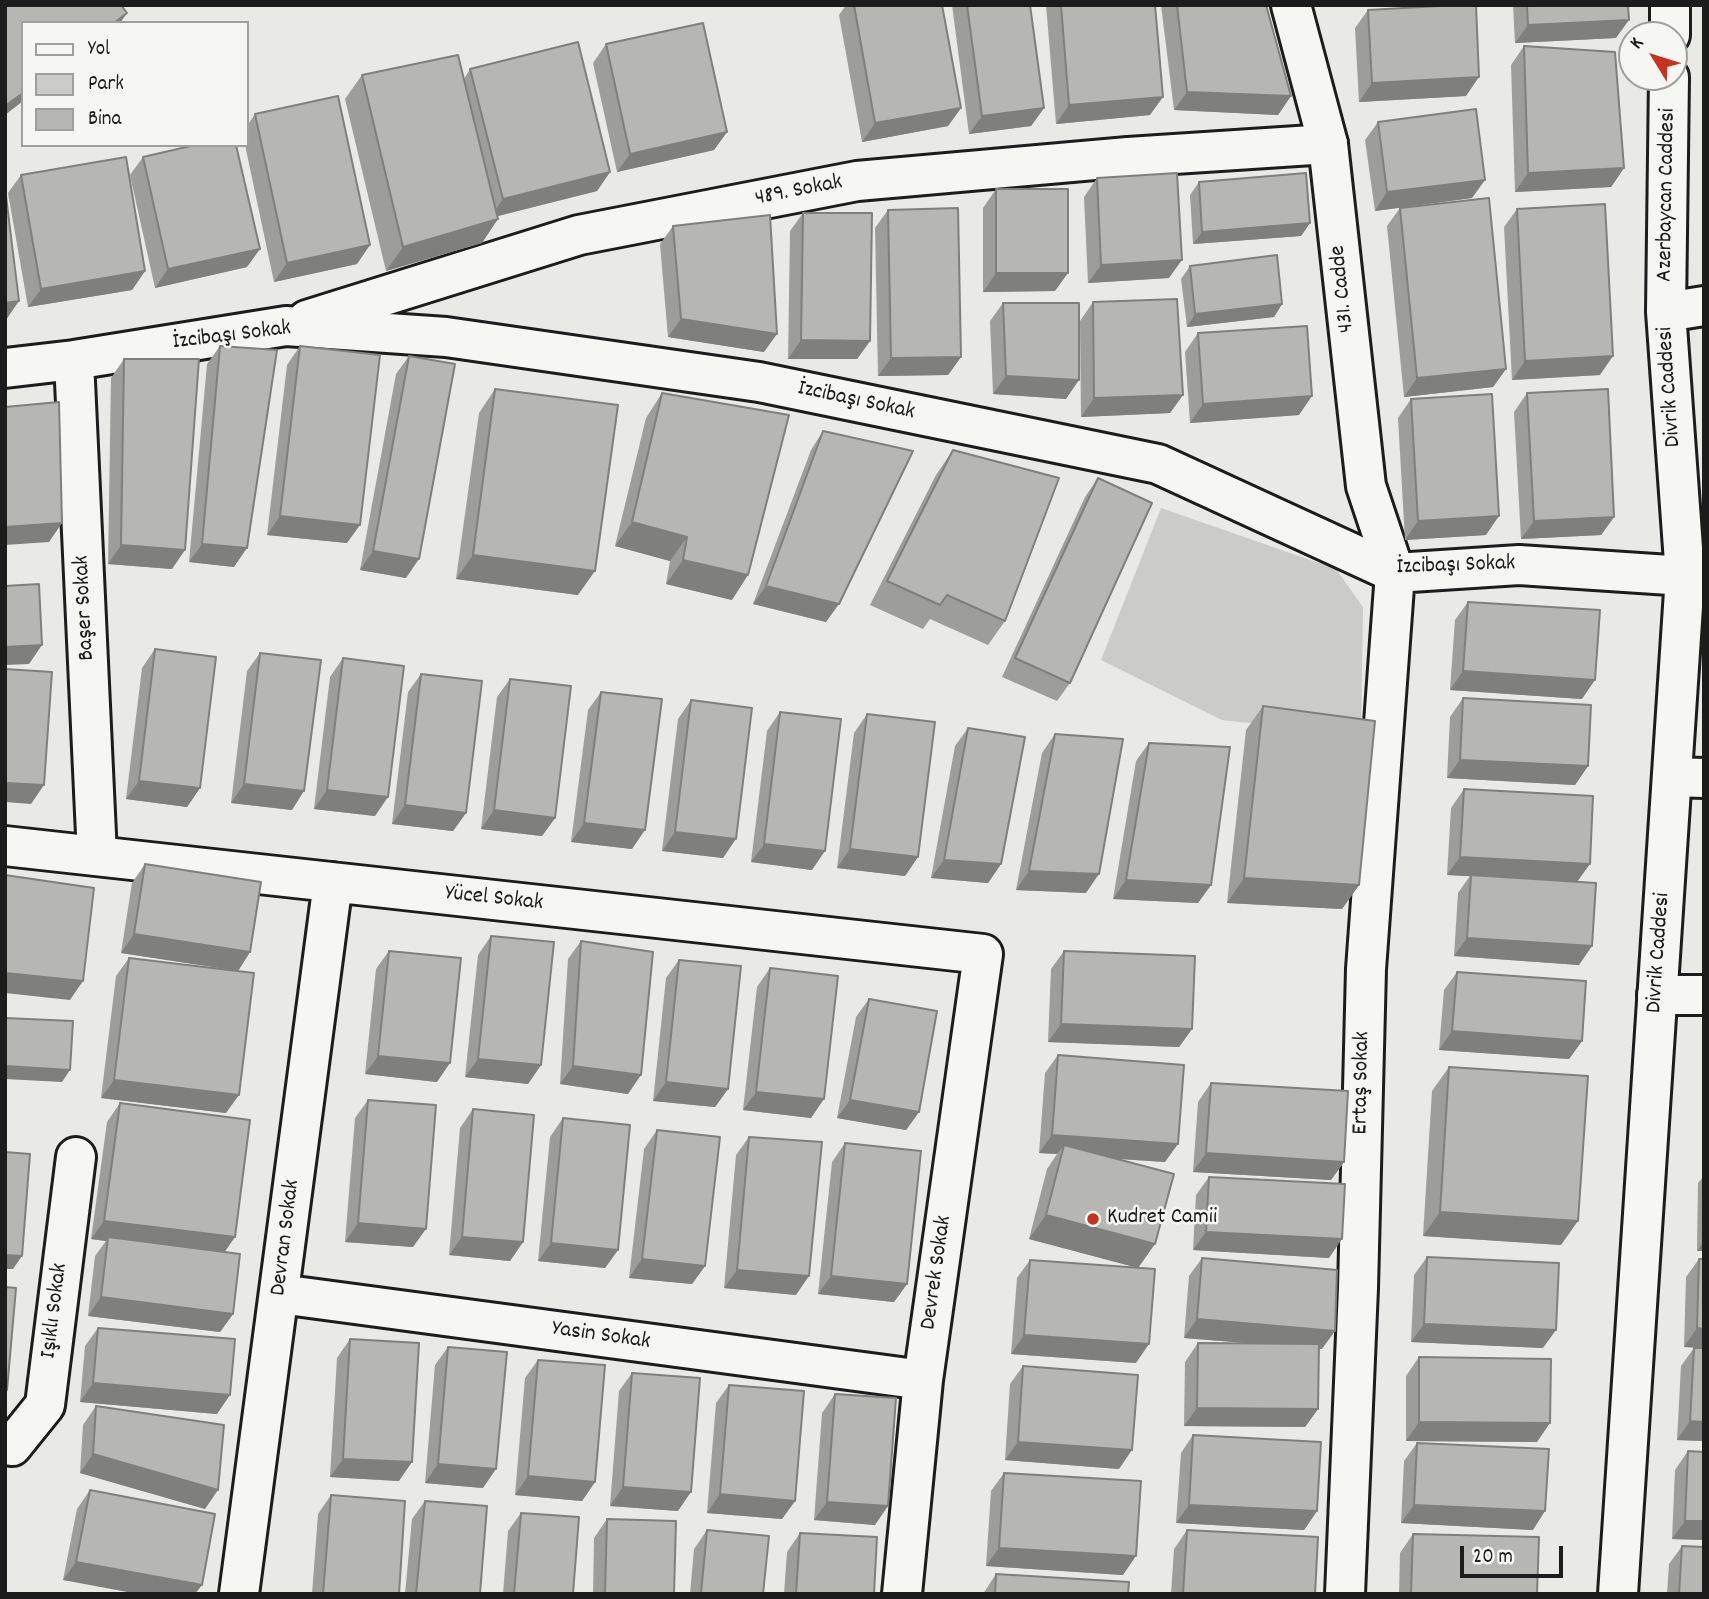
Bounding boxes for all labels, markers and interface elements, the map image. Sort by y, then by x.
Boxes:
legend [21,21,248,147]
north arrow [1618,21,1688,91]
text: K [1624,32,1651,56]
text: Yol [88,35,110,65]
text: Park [88,70,124,100]
text: Bina [88,105,121,135]
street label: Azerbaycan Caddesi [1653,108,1683,282]
street label: 489. Sokak [753,170,845,214]
street label: 431. Cadde [1326,244,1362,334]
street label: İzcibaşı Sokak [171,316,293,358]
street label: Divrik Caddesi [1653,326,1689,448]
street label: İzcibaşı Sokak [795,376,917,428]
street label: İzcibaşı Sokak [1396,551,1516,583]
street label: Başer Sokak [69,555,103,661]
street label: Yücel Sokak [444,881,544,919]
street label: Divrik Caddesi [1642,892,1678,1014]
street label: Ertaş Sokak [1348,1031,1378,1135]
street label: Devran Sokak [266,1178,308,1298]
place label: Kudret Camii [1107,1205,1217,1233]
marker: Kudret Camii [1085,1211,1101,1227]
street label: Devrek Sokak [916,1214,960,1332]
street label: Işıklı Sokak [36,1262,76,1360]
street label: Yasin Sokak [550,1316,652,1358]
scale bar [1464,1532,1567,1576]
text: 20 m [1473,1543,1513,1573]

